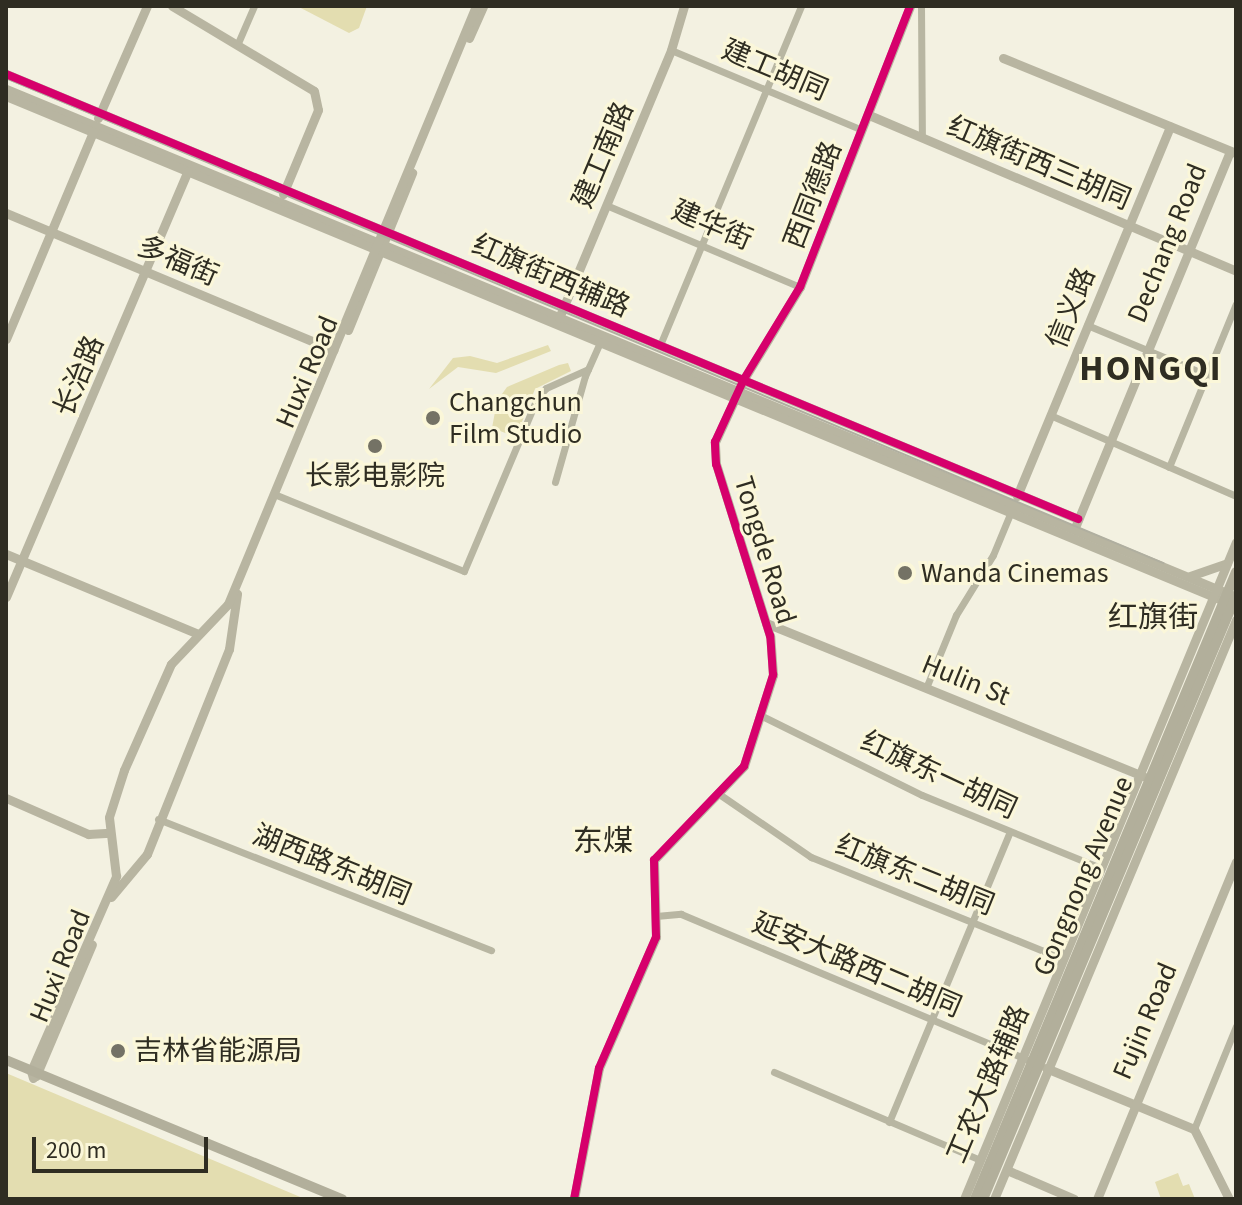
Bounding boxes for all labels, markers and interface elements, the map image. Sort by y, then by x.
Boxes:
street label: 建工胡同 [717,33,833,107]
street label: 建工南路 [566,97,640,213]
street label: 红旗街西三胡同 [942,109,1136,217]
street label: 西同德路 [777,137,849,253]
street label: Dechang Road [1120,159,1214,327]
street label: 建华街 [667,193,757,257]
street label: 红旗街西辅路 [467,228,635,324]
street label: 多福街 [133,229,223,293]
street label: 信义路 [1040,263,1102,353]
street label: Huxi Road [268,311,346,433]
street label: 长治路 [47,331,111,421]
district label: HONGQI [1079,347,1223,391]
place label: Changchun Film Studio [449,385,582,451]
marker: Changchun Film Studio [424,409,442,427]
marker: 长影电影院 [366,437,384,455]
place label: 长影电影院 [305,459,445,493]
street label: Tongde Road [727,472,803,628]
place label: Wanda Cinemas [921,556,1108,590]
marker: Wanda Cinemas [896,564,914,582]
district label: 红旗街 [1108,600,1198,636]
street label: Hulin St [917,647,1015,713]
street label: 红旗东一胡同 [856,724,1022,826]
street label: Gongnong Avenue [1026,771,1140,981]
street label: 湖西路东胡同 [248,818,416,912]
district label: 东煤 [573,824,633,860]
street label: 红旗东二胡同 [831,828,999,922]
street label: Huxi Road [22,905,98,1027]
street label: 延安大路西二胡同 [747,906,967,1024]
street label: Fujin Road [1105,958,1185,1084]
street label: 工农大路辅路 [940,1000,1036,1168]
place label: 吉林省能源局 [134,1034,302,1068]
marker: 吉林省能源局 [109,1042,127,1060]
scale bar [36,1121,212,1171]
text: 200 m [46,1133,106,1168]

